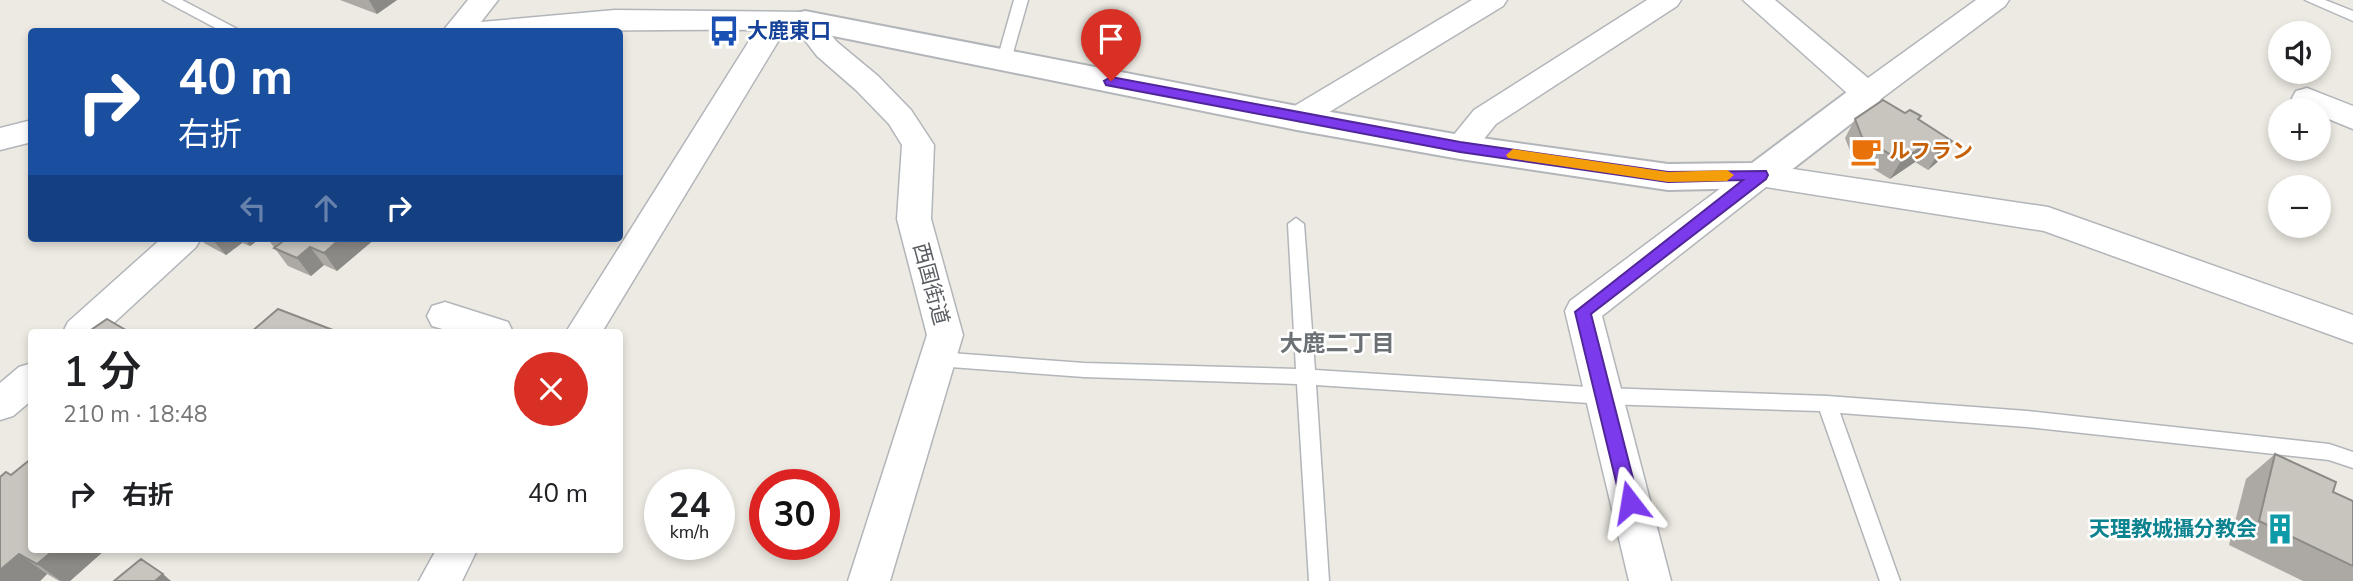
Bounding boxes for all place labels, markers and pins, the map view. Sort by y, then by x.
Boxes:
pin [1081,9,1141,81]
bus stop icon: 大鹿東口 [707,14,741,48]
place label: 大鹿東口 [747,17,831,45]
cafe icon: ルフラン [1849,134,1883,168]
place label: ルフラン [1889,137,1973,165]
building icon: 天理教城攝分教会 [2263,512,2297,546]
place label: 天理教城攝分教会 [2089,515,2257,543]

